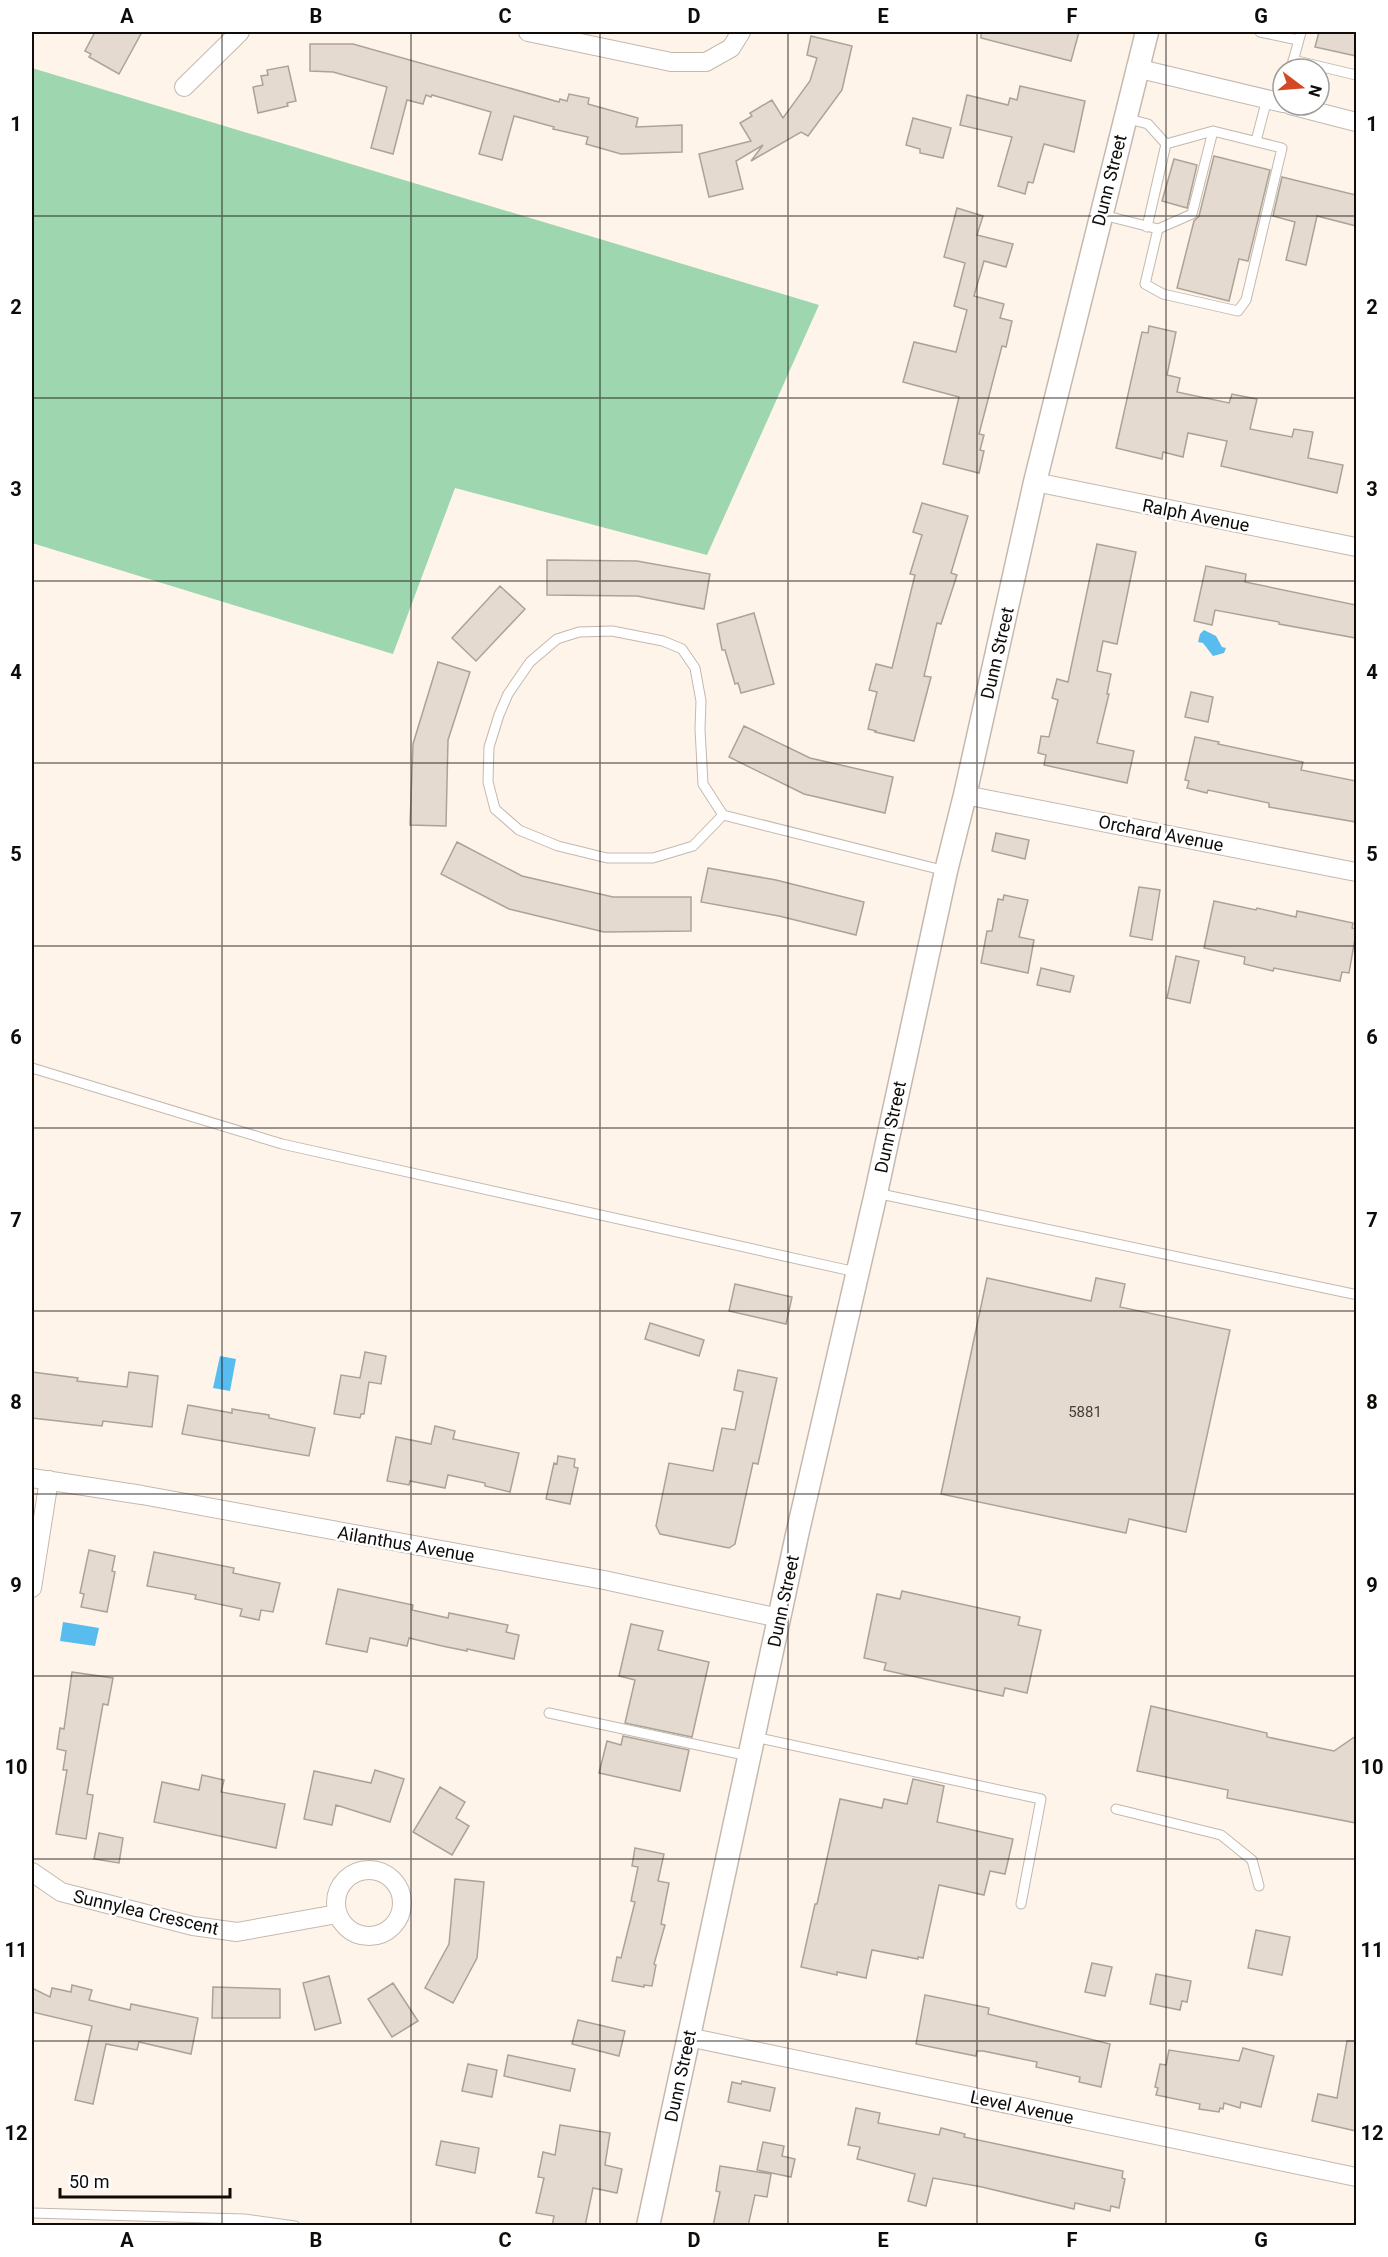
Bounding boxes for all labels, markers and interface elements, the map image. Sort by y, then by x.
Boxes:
text: A [120,4,134,28]
text: B [310,4,322,28]
text: C [498,4,512,28]
text: D [688,4,701,28]
text: E [877,4,889,28]
text: F [1067,4,1078,28]
text: G [1254,4,1268,28]
north arrow [1271,57,1331,117]
text: N [1304,83,1326,99]
text: 1 [10,112,22,136]
text: 1 [1366,112,1378,136]
street label: Dunn Street [1087,132,1131,228]
text: 2 [10,295,22,319]
text: 2 [1366,295,1378,319]
text: 3 [10,477,22,501]
text: 3 [1366,477,1378,501]
street label: Ralph Avenue [1141,494,1251,536]
street label: Dunn Street [976,605,1018,701]
text: 4 [10,660,22,684]
text: 4 [1366,660,1378,684]
street label: Orchard Avenue [1097,811,1225,855]
text: 5 [10,842,22,866]
text: 5 [1366,842,1378,866]
text: 6 [10,1025,22,1049]
text: 6 [1366,1025,1378,1049]
street label: Dunn Street [870,1079,910,1175]
text: 7 [10,1208,22,1232]
text: 7 [1366,1208,1378,1232]
text: 8 [10,1390,22,1414]
text: 8 [1366,1390,1378,1414]
house number: 5881 [1068,1403,1102,1421]
street label: Ailanthus Avenue [336,1522,476,1566]
street label: Dunn Street [763,1553,803,1649]
text: 9 [10,1573,22,1597]
text: 9 [1366,1573,1378,1597]
text: 10 [5,1755,27,1779]
text: 10 [1361,1755,1383,1779]
street label: Sunnylea Crescent [71,1885,221,1939]
text: 11 [5,1938,27,1962]
text: 11 [1361,1938,1383,1962]
street label: Dunn Street [660,2028,700,2124]
street label: Level Avenue [968,2086,1076,2128]
text: 12 [5,2121,27,2145]
text: 12 [1361,2121,1383,2145]
scale bar [60,2161,230,2199]
text: 50 m [69,2171,109,2192]
text: A [120,2228,134,2252]
text: B [310,2228,322,2252]
text: C [498,2228,512,2252]
text: D [688,2228,701,2252]
text: E [877,2228,889,2252]
text: F [1067,2228,1078,2252]
text: G [1254,2228,1268,2252]

